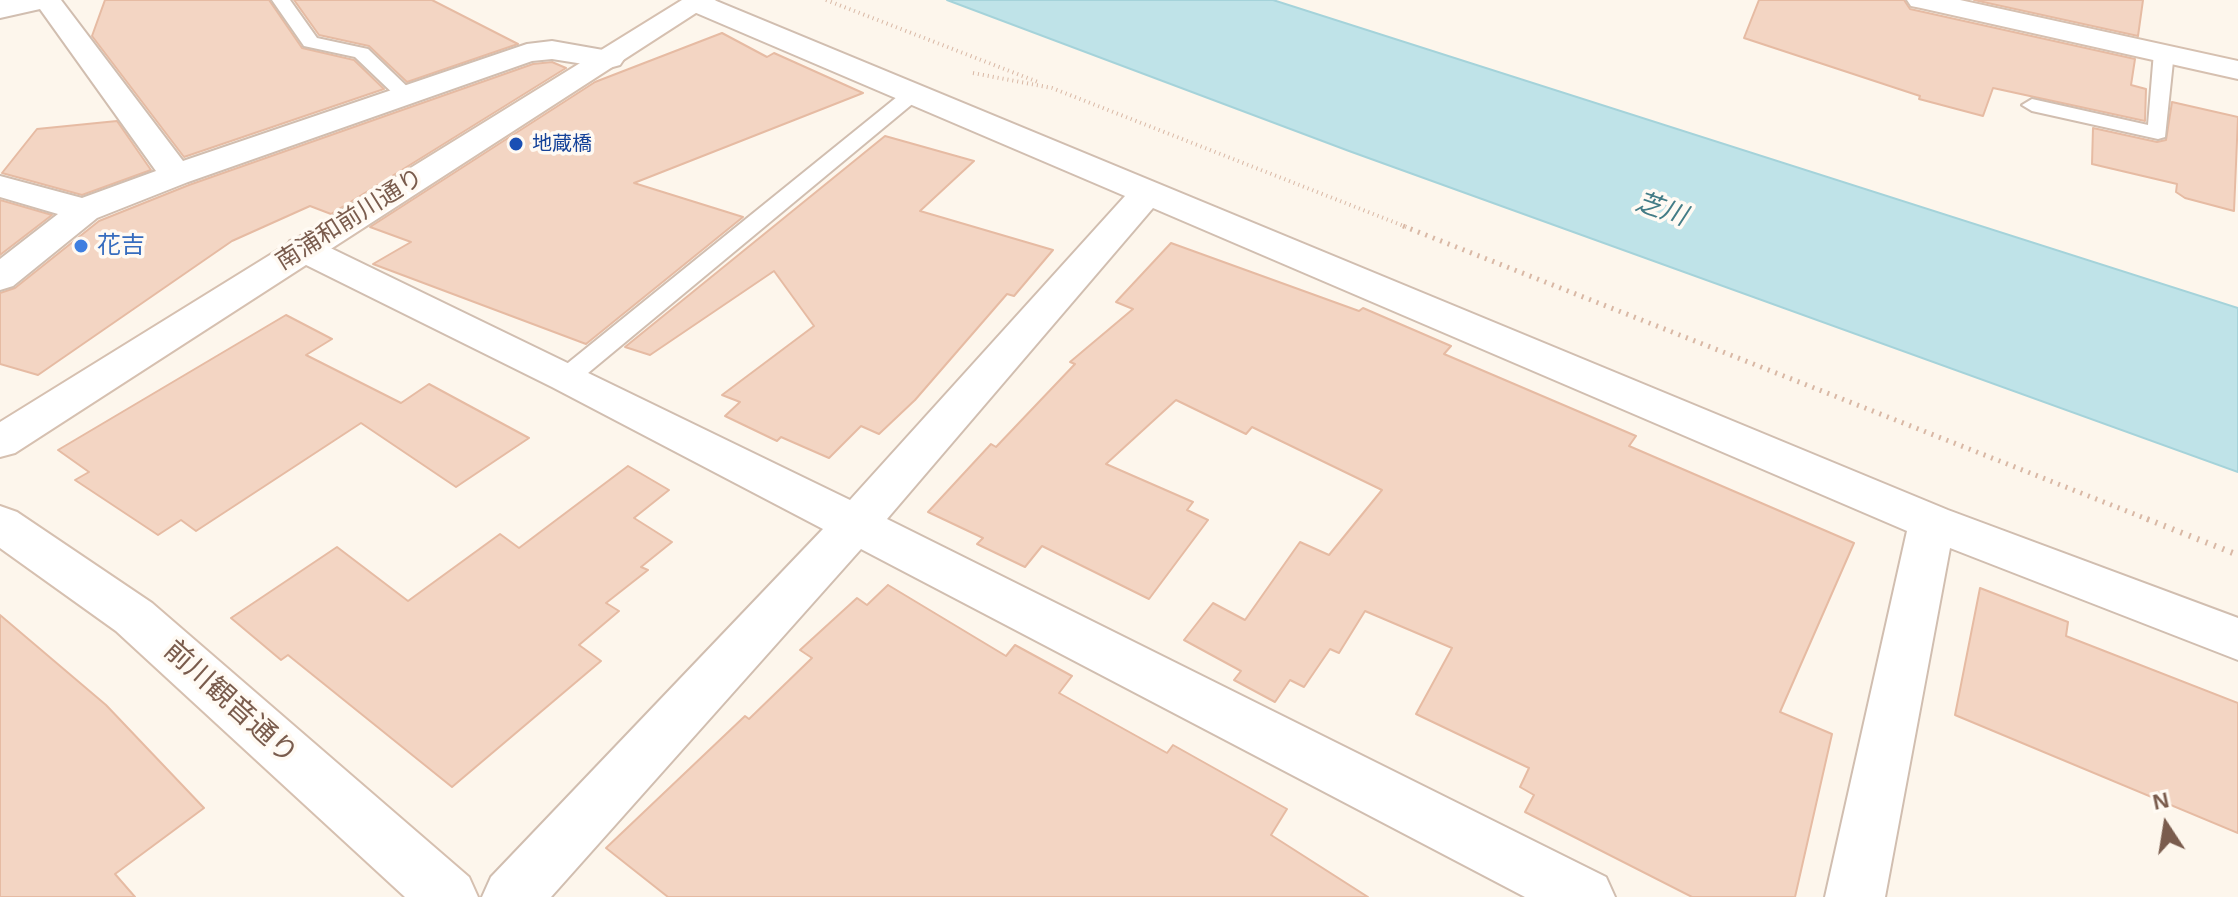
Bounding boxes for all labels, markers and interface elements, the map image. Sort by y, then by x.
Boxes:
place label: 地蔵橋 [532,132,592,156]
marker: 地蔵橋 [507,135,525,153]
street label: 南浦和前川通り [271,163,429,277]
water label: 芝川 [1631,187,1691,233]
place label: 花吉 [97,232,145,260]
marker: 花吉 [72,237,90,255]
street label: 前川観音通り [156,634,304,772]
north arrow [2126,785,2206,865]
text: N [2151,787,2171,815]

